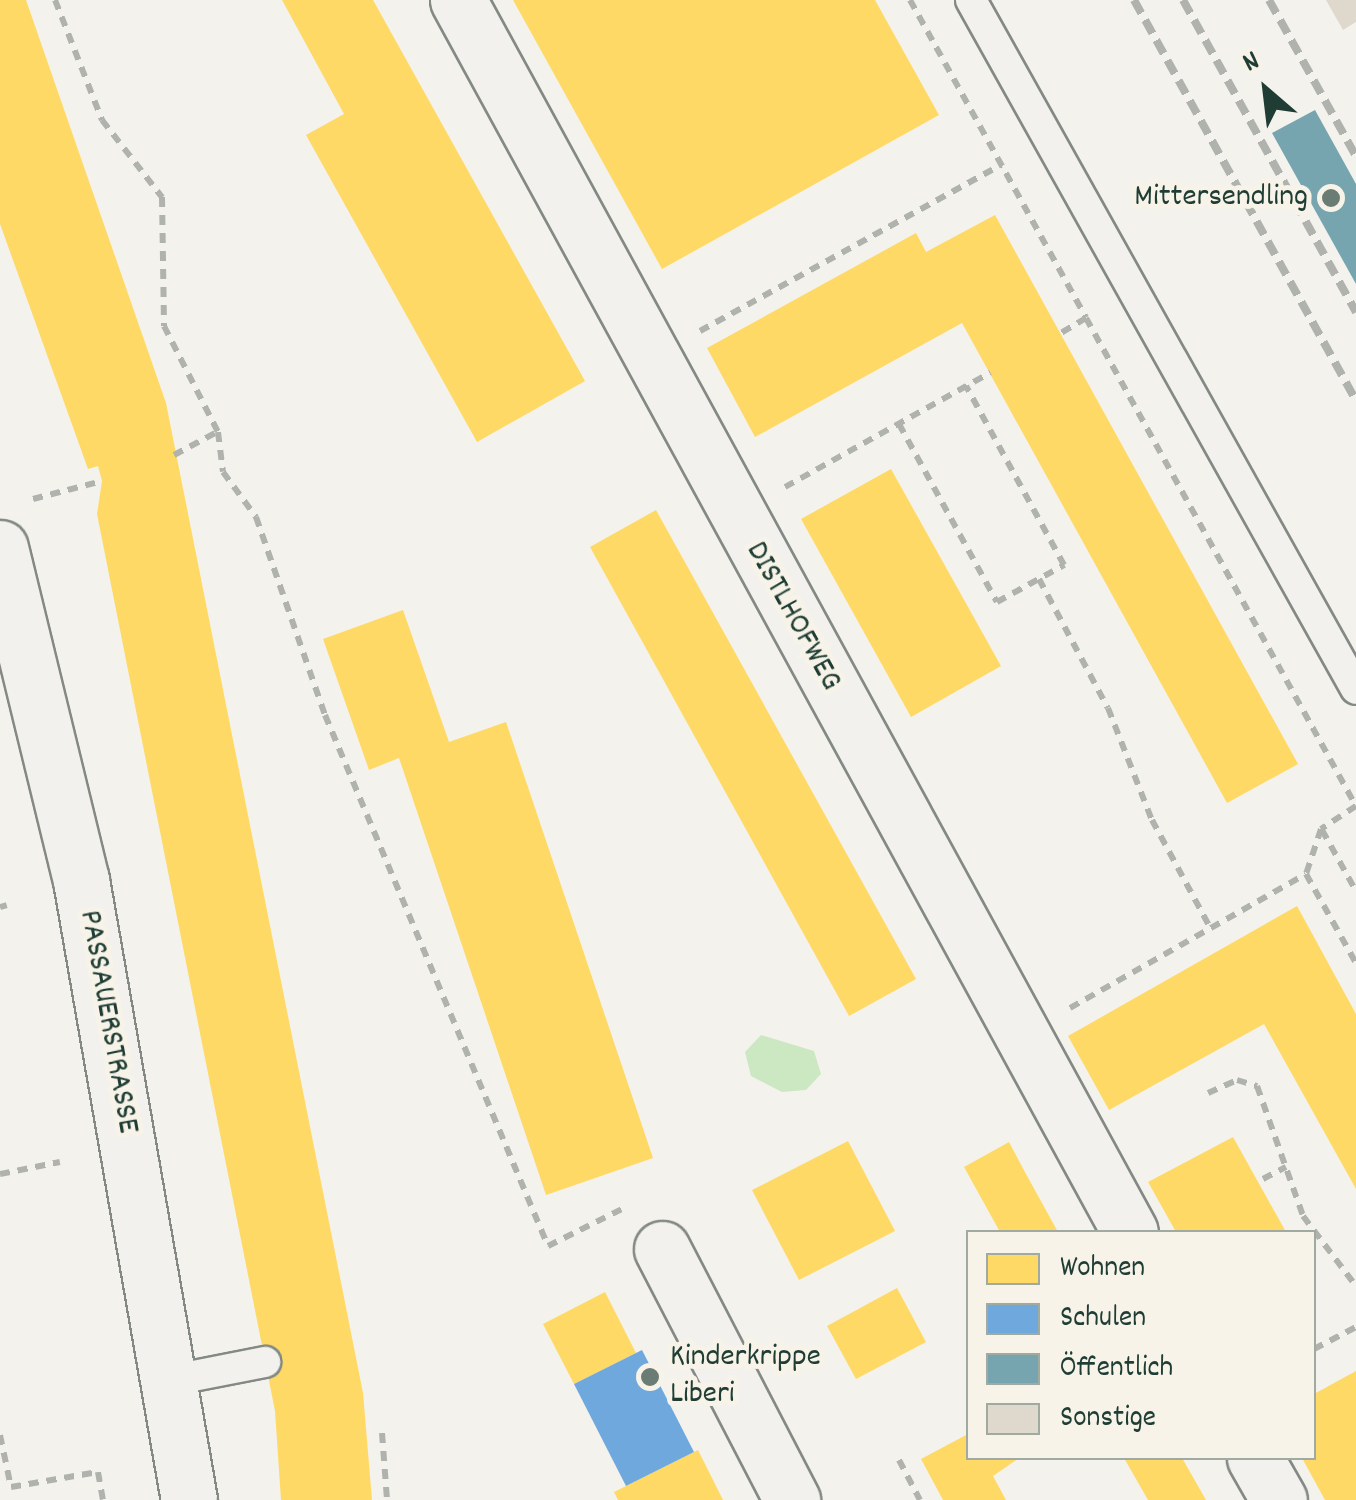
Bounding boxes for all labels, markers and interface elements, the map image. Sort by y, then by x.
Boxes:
north arrow [1216,40,1316,140]
text: N [1236,43,1267,84]
place label: Mittersendling [1134,179,1308,217]
marker: Mittersendling [1318,185,1344,211]
street label: DISTLHOFWEG [735,536,849,698]
street label: PASSAUERSTRASSE [68,907,146,1137]
legend [966,1230,1316,1460]
text: Wohnen [1060,1248,1145,1291]
text: Schulen [1060,1298,1146,1341]
place label: Kinderkrippe Liberi [670,1340,821,1415]
text: Öffentlich [1060,1348,1173,1391]
marker: Kinderkrippe Liberi [639,1366,661,1388]
text: Sonstige [1060,1398,1156,1441]

